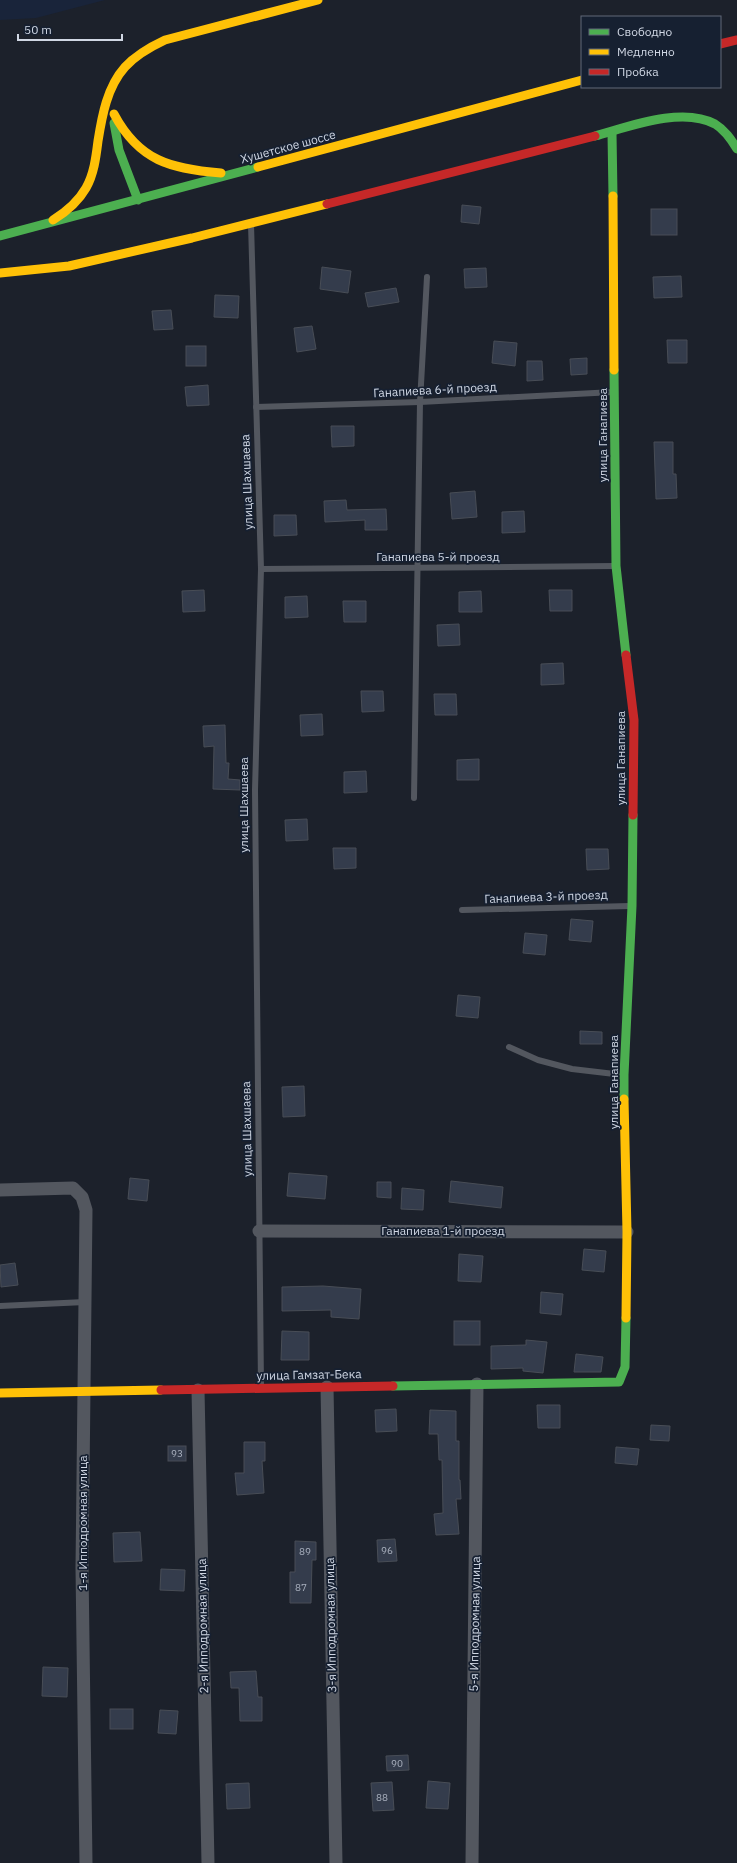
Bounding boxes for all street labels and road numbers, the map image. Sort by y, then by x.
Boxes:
street label: Хушетское шоссе [239,126,338,166]
street label: Ганапиева 6-й проезд [373,379,497,400]
street label: улица Ганапиева [595,387,610,482]
street label: улица Шахшаева [237,433,256,530]
street label: Ганапиева 5-й проезд [376,549,500,564]
street label: улица Ганапиева [613,710,628,805]
street label: улица Шахшаева [236,757,251,853]
street label: Ганапиева 3-й проезд [484,887,608,906]
street label: улица Ганапиева [606,1034,621,1129]
street label: улица Шахшаева [238,1080,255,1177]
street label: Ганапиева 1-й проезд [381,1223,505,1238]
street label: улица Гамзат-Бека [256,1366,362,1383]
street label: 1-я Ипподромная улица [75,1455,90,1591]
street label: 5-я Ипподромная улица [466,1556,483,1692]
street label: 3-я Ипподромная улица [322,1557,339,1693]
street label: 2-я Ипподромная улица [194,1558,211,1694]

